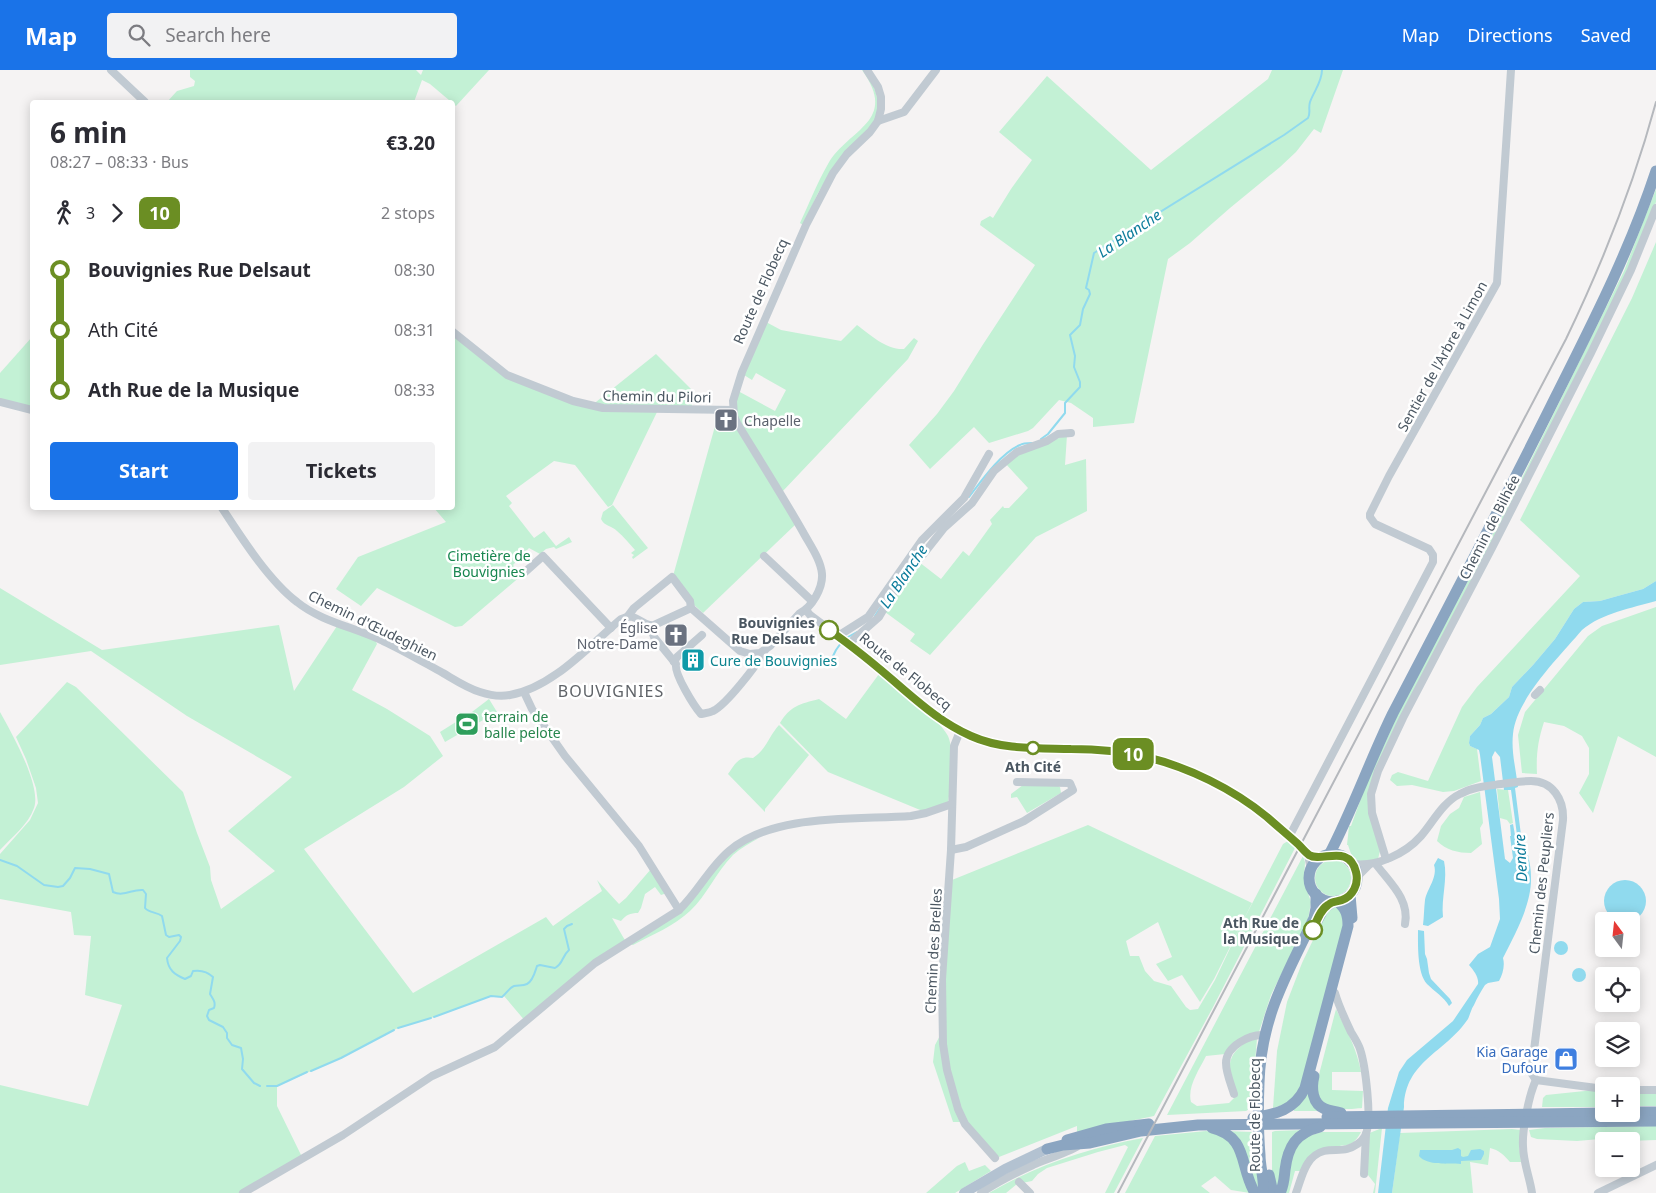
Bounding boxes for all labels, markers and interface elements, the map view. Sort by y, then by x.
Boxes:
search box [107,13,457,58]
text: Map [25,19,77,52]
icon: search [125,21,153,49]
text: Search here [165,22,271,48]
text: Map [1402,23,1439,47]
text: Directions [1467,23,1553,47]
text: Saved [1581,23,1631,47]
text: 6 min [50,113,127,151]
text: €3.20 [386,130,435,156]
text: 08:27 – 08:33 · Bus [50,151,189,173]
icon: walk [50,199,78,227]
icon: forward [103,199,131,227]
text: 10 [149,201,170,225]
text: 3 [86,202,95,224]
text: 2 stops [381,202,435,224]
water label: La Blanche [1093,204,1165,262]
street label: Route de Flobecq [728,235,792,347]
text: Bouvignies Rue Delsaut [88,257,311,283]
text: 08:30 [394,259,435,281]
street label: Sentier de l'Arbre à Limon [1393,277,1491,435]
text: Ath Cité [88,317,158,343]
text: 08:31 [394,319,435,341]
text: Ath Rue de la Musique [88,377,299,403]
text: 08:33 [394,379,435,401]
street label: Chemin du Pilori [602,386,712,406]
church icon: Chapelle [713,407,739,433]
place label: Chapelle [744,411,801,430]
button: Start [50,442,238,500]
button: Tickets [248,442,435,500]
street label: Chemin de Bilhée [1454,471,1524,583]
water label: La Blanche [874,540,932,612]
park label: Cimetière de Bouvignies [447,546,531,581]
street label: Chemin d'Œudeghien [305,585,441,665]
place label: Bouvignies Rue Delsaut [731,613,815,648]
place label: Église Notre-Dame [577,618,658,653]
marker: Bouvignies Rue Delsaut [819,620,839,640]
church icon: Église Notre-Dame [663,622,689,648]
street label: Route de Flobecq [856,628,956,714]
building icon: Cure de Bouvignies [680,647,706,673]
place label: Cure de Bouvignies [710,651,837,670]
district label: BOUVIGNIES [558,680,664,702]
place label: terrain de balle pelote [484,707,561,742]
sports icon: terrain de balle pelote [454,711,480,737]
line badge: 10 [1110,738,1156,770]
marker: Ath Cité [1026,741,1040,755]
text: 10 [1123,742,1143,766]
place label: Ath Cité [1005,757,1061,776]
street label: Chemin des Peupliers [1524,811,1558,955]
water label: Dendre [1509,833,1531,882]
street label: Chemin des Brelles [920,888,946,1014]
north arrow [1595,912,1640,958]
map controls [1595,912,1640,1177]
place label: Ath Rue de la Musique [1223,913,1299,948]
marker: Ath Rue de la Musique [1303,920,1323,940]
button: locate [1595,967,1640,1012]
button: layers [1595,1022,1640,1067]
place label: Kia Garage Dufour [1476,1042,1548,1077]
shop icon: Kia Garage Dufour [1553,1046,1579,1072]
street label: Route de Flobecq [1245,1058,1264,1172]
button: + [1595,1077,1640,1122]
button: − [1595,1132,1640,1177]

